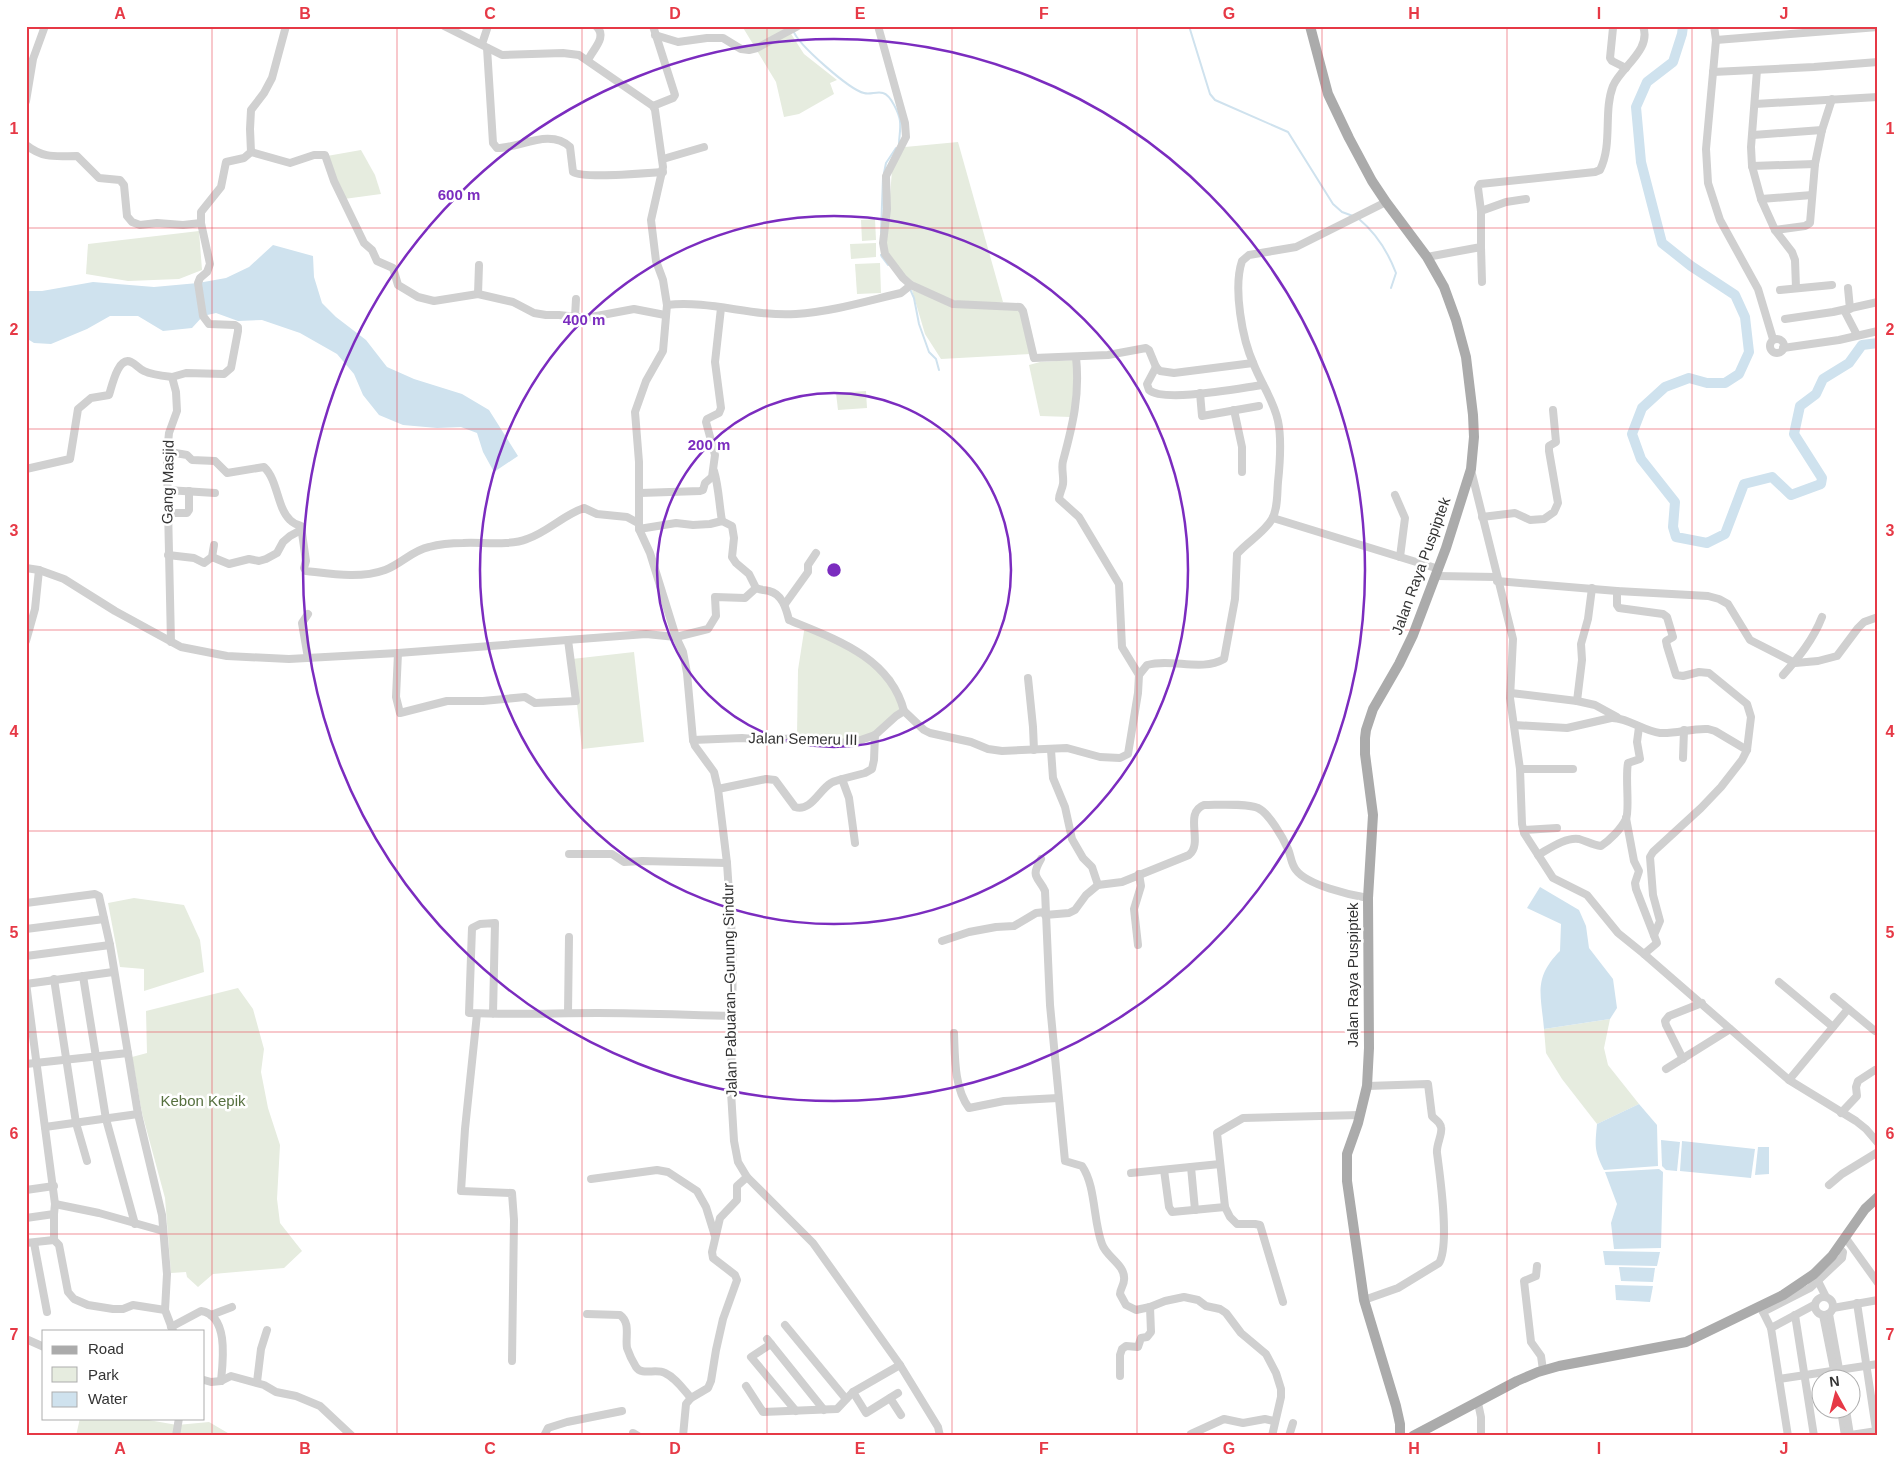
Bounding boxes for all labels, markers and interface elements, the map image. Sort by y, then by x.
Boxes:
text: A [114,5,126,22]
text: B [299,5,311,22]
text: C [484,5,496,22]
text: D [669,5,681,22]
text: E [855,5,866,22]
text: F [1039,5,1049,22]
text: G [1223,5,1235,22]
text: H [1408,5,1420,22]
text: I [1597,5,1601,22]
text: J [1780,5,1788,22]
text: 1 [10,120,19,137]
text: 1 [1886,120,1895,137]
text: 600 m [438,186,480,203]
text: 400 m [563,311,605,328]
text: 2 [10,321,19,338]
text: 2 [1886,321,1895,338]
text: 200 m [688,436,730,453]
street label: Gang Masjid [158,440,177,524]
street label: Jalan Raya Puspiptek [1388,494,1453,637]
text: 3 [10,522,19,539]
text: 3 [1886,522,1895,539]
centre of rings [825,561,843,579]
text: 4 [10,723,19,740]
text: 4 [1886,723,1895,740]
street label: Jalan Semeru III [748,729,858,748]
street label: Jalan Pabuaran–Gunung Sindur [719,883,740,1097]
street label: Jalan Raya Puspiptek [1344,902,1361,1048]
text: 5 [10,924,19,941]
text: 5 [1886,924,1895,941]
park label: Kebon Kepik [160,1092,246,1109]
text: 6 [10,1125,19,1142]
text: 6 [1886,1125,1895,1142]
text: 7 [10,1326,19,1343]
text: 7 [1886,1326,1895,1343]
legend [42,1330,205,1420]
text: Road [88,1340,124,1357]
text: Park [88,1366,119,1383]
north arrow [1812,1370,1862,1420]
text: N [1828,1373,1840,1390]
text: Water [88,1390,127,1407]
text: A [114,1440,126,1457]
text: B [299,1440,311,1457]
text: C [484,1440,496,1457]
text: D [669,1440,681,1457]
text: E [855,1440,866,1457]
text: F [1039,1440,1049,1457]
text: G [1223,1440,1235,1457]
text: H [1408,1440,1420,1457]
text: I [1597,1440,1601,1457]
text: J [1780,1440,1788,1457]

